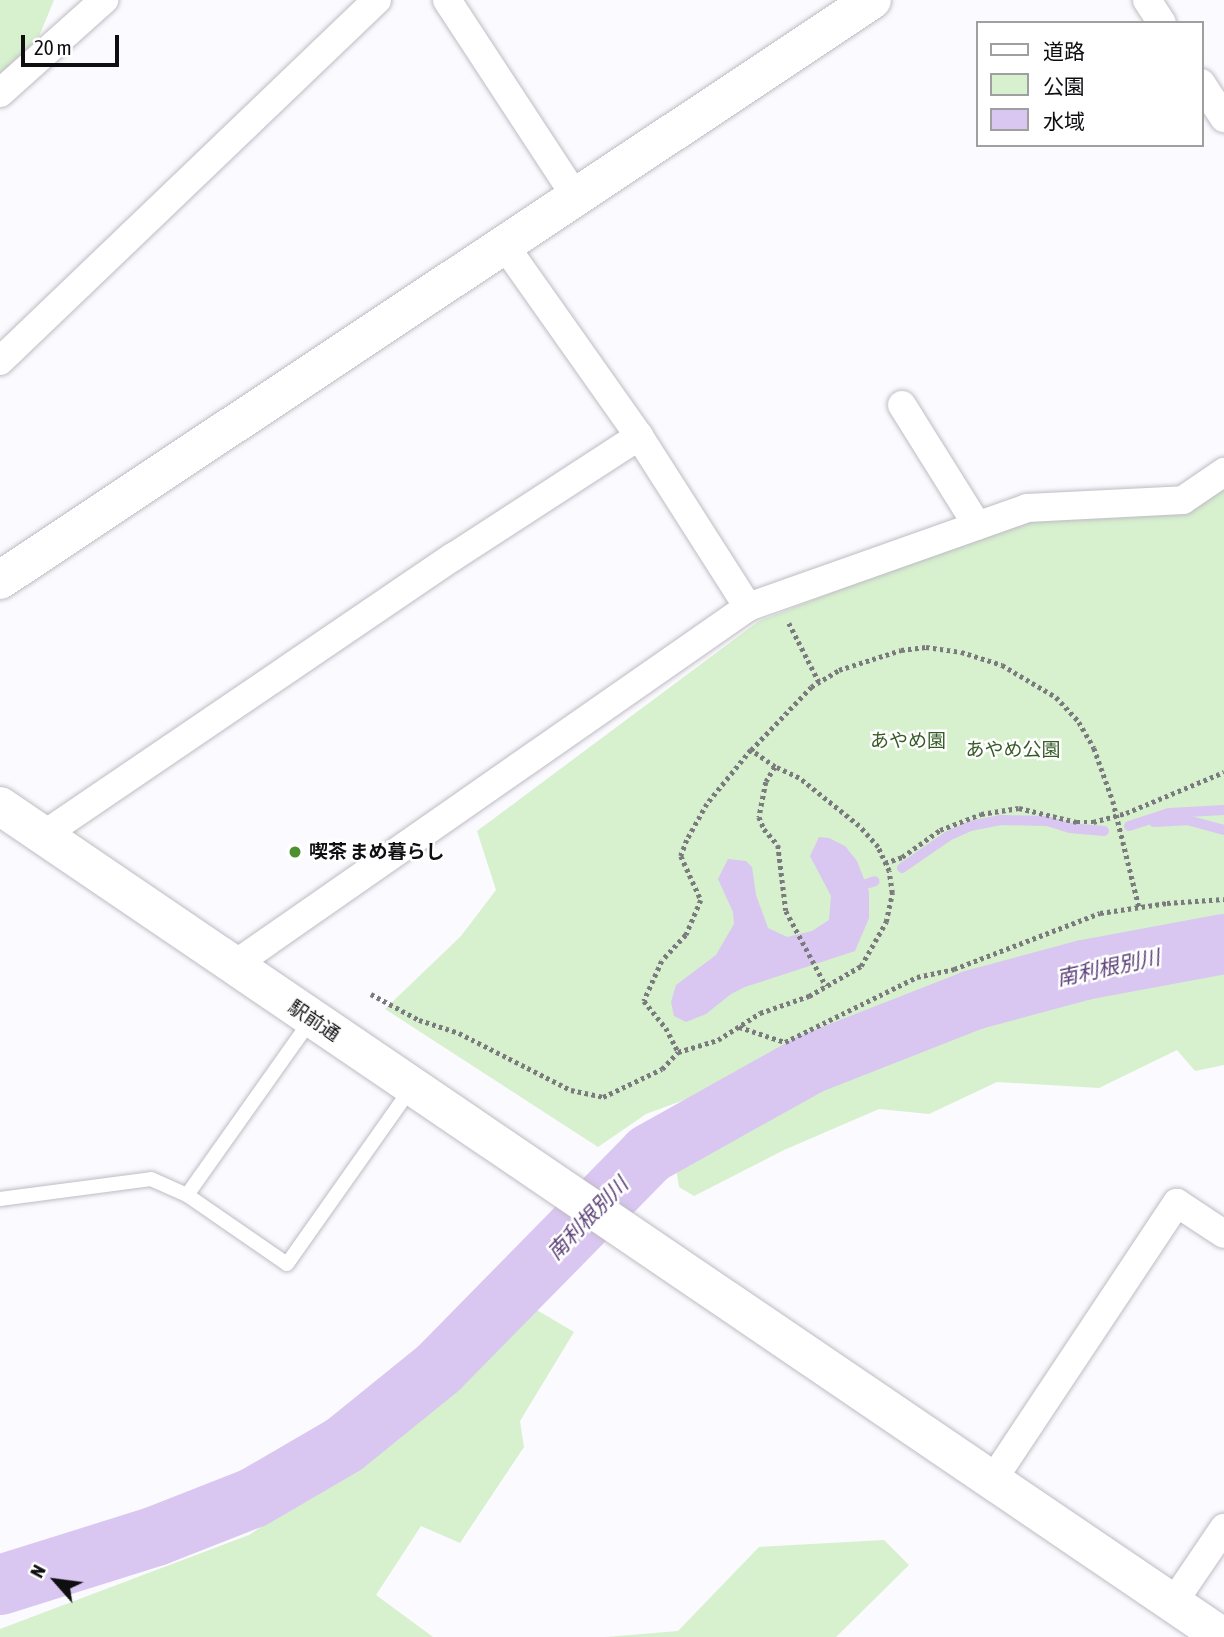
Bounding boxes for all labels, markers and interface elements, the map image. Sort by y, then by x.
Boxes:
scale bar [24,21,122,65]
legend [976,21,1203,147]
text: 20 m [34,35,72,59]
text: 道路 [1043,39,1085,63]
text: 公園 [1043,74,1085,98]
text: 水域 [1043,109,1085,133]
park label: あやめ園 [870,730,946,752]
park label: あやめ公園 [966,739,1060,761]
place label: 喫茶 まめ暮らし [309,841,445,863]
marker: 喫茶 まめ暮らし [287,844,303,860]
water label: 南利根別川 [1054,944,1162,990]
street label: 駅前通 [284,996,344,1046]
water label: 南利根別川 [541,1171,633,1265]
north arrow [21,1546,91,1616]
text: N [25,1561,50,1581]

